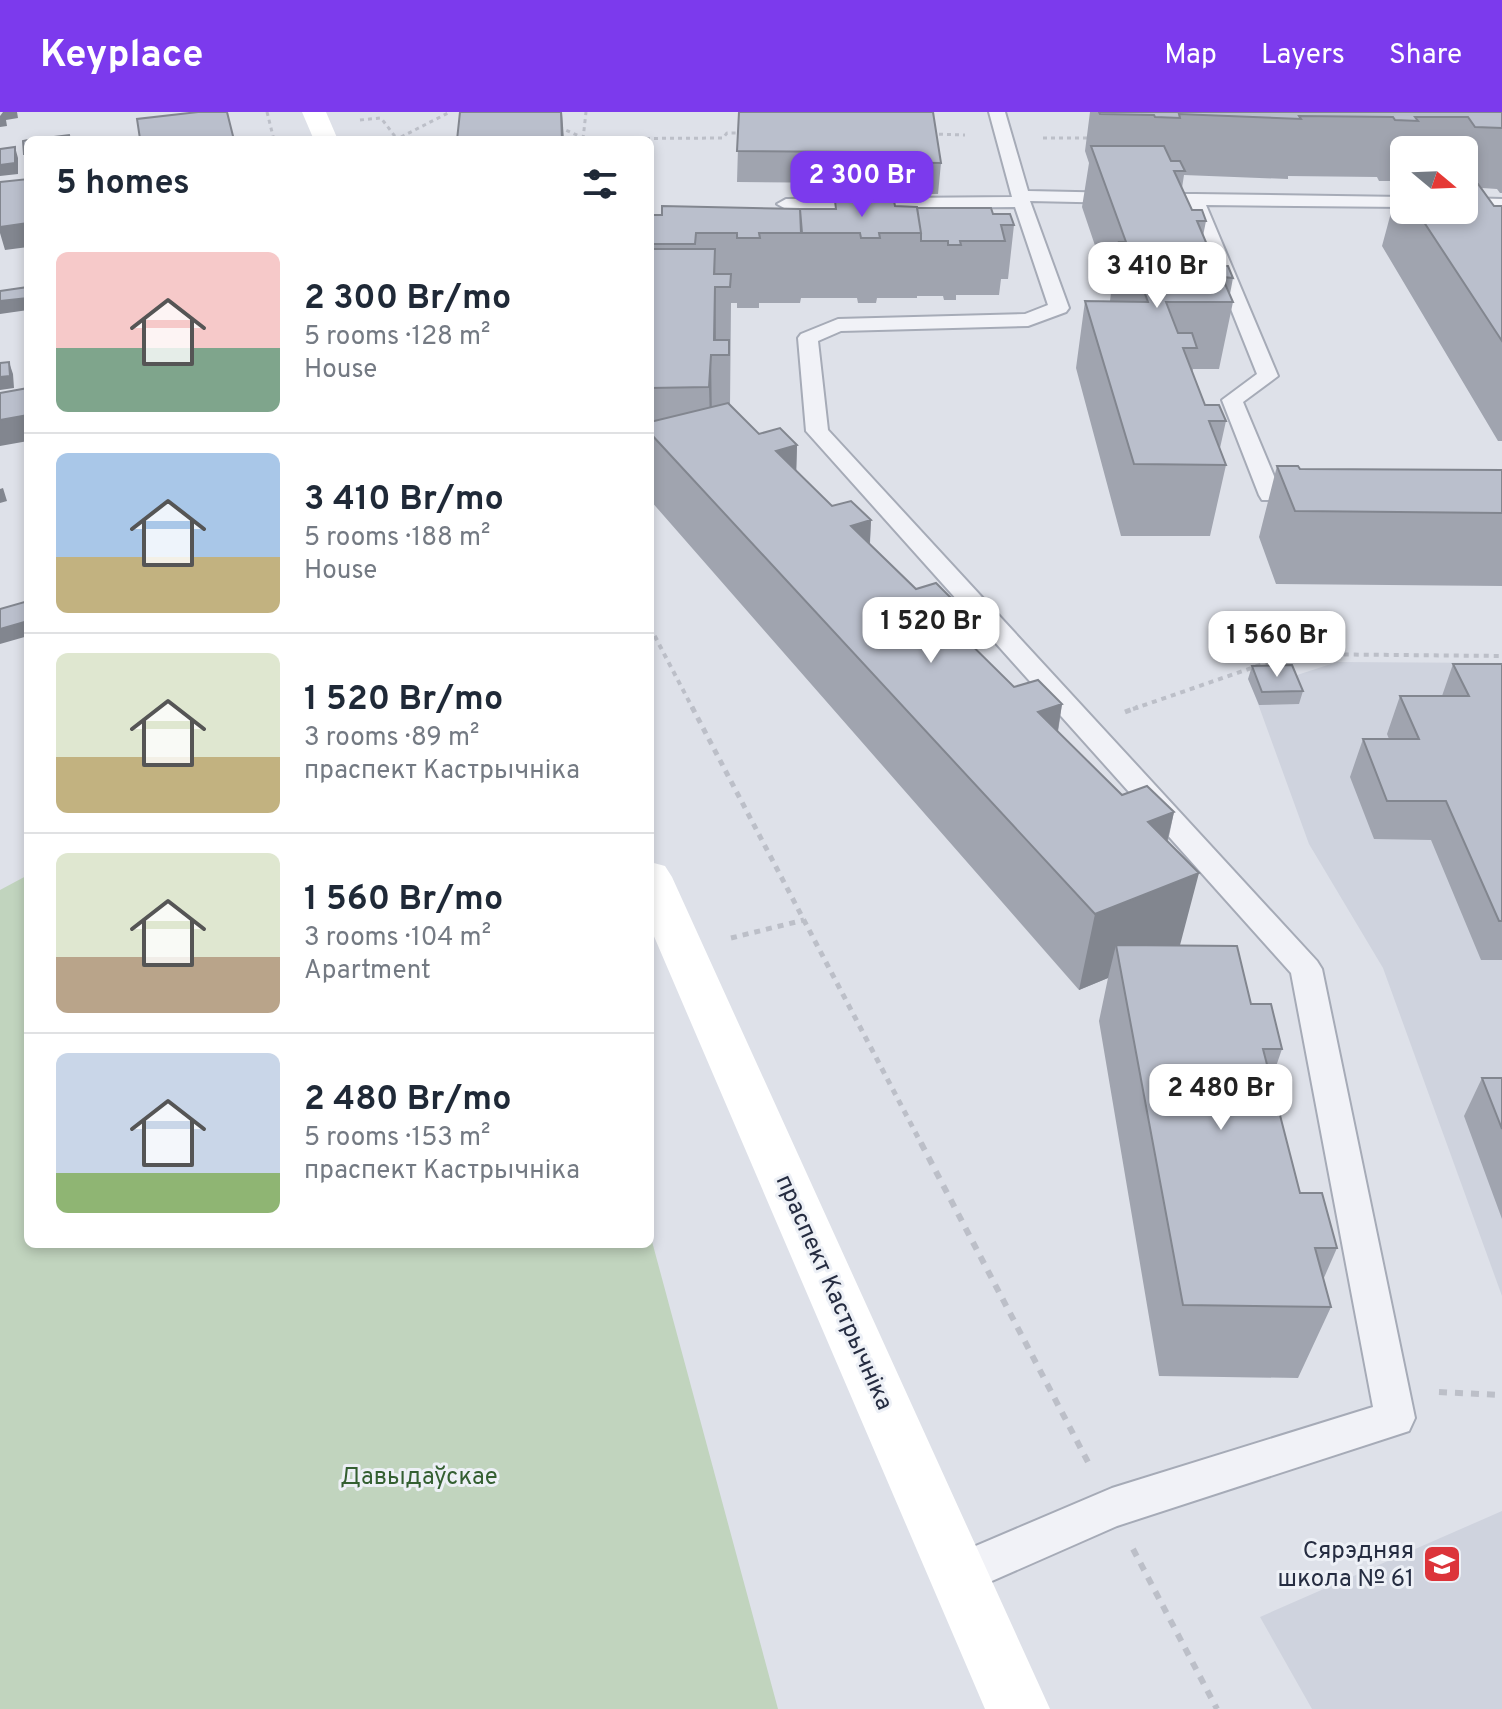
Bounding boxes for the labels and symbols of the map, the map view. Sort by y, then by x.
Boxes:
north arrow [1390,136,1478,224]
pin: 2 300 Br [779,151,945,219]
pin: 3 410 Br [1074,242,1240,310]
pin: 1 520 Br [848,597,1014,665]
pin: 1 560 Br [1194,611,1360,679]
pin: 2 480 Br [1138,1064,1304,1132]
street label: праспект Кастрычніка [768,1170,899,1415]
park label: Давыдаўскае [340,1463,498,1493]
place label: Сярэдняя школа № 61 [1278,1537,1414,1595]
school or university icon: Сярэдняя школа № 61 [1421,1543,1463,1585]

